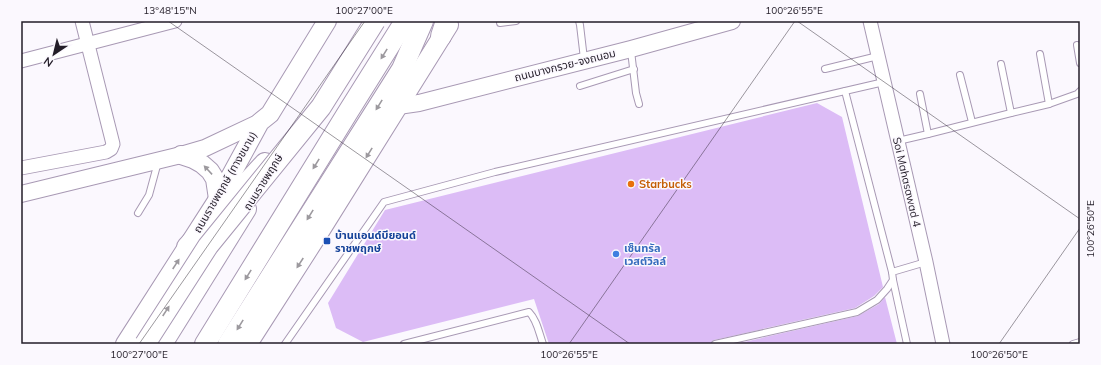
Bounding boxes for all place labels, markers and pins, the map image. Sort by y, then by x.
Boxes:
place label: Starbucks [639,177,692,191]
marker: Starbucks [626,179,636,189]
place label: บ้านแอนด์บียอนด์ ราชพฤกษ์ [335,228,416,255]
marker: บ้านแอนด์บียอนด์ ราชพฤกษ์ [322,236,332,246]
place label: เซ็นทรัล เวสต์วิลล์ [624,241,666,268]
marker: เซ็นทรัล เวสต์วิลล์ [611,249,621,259]

